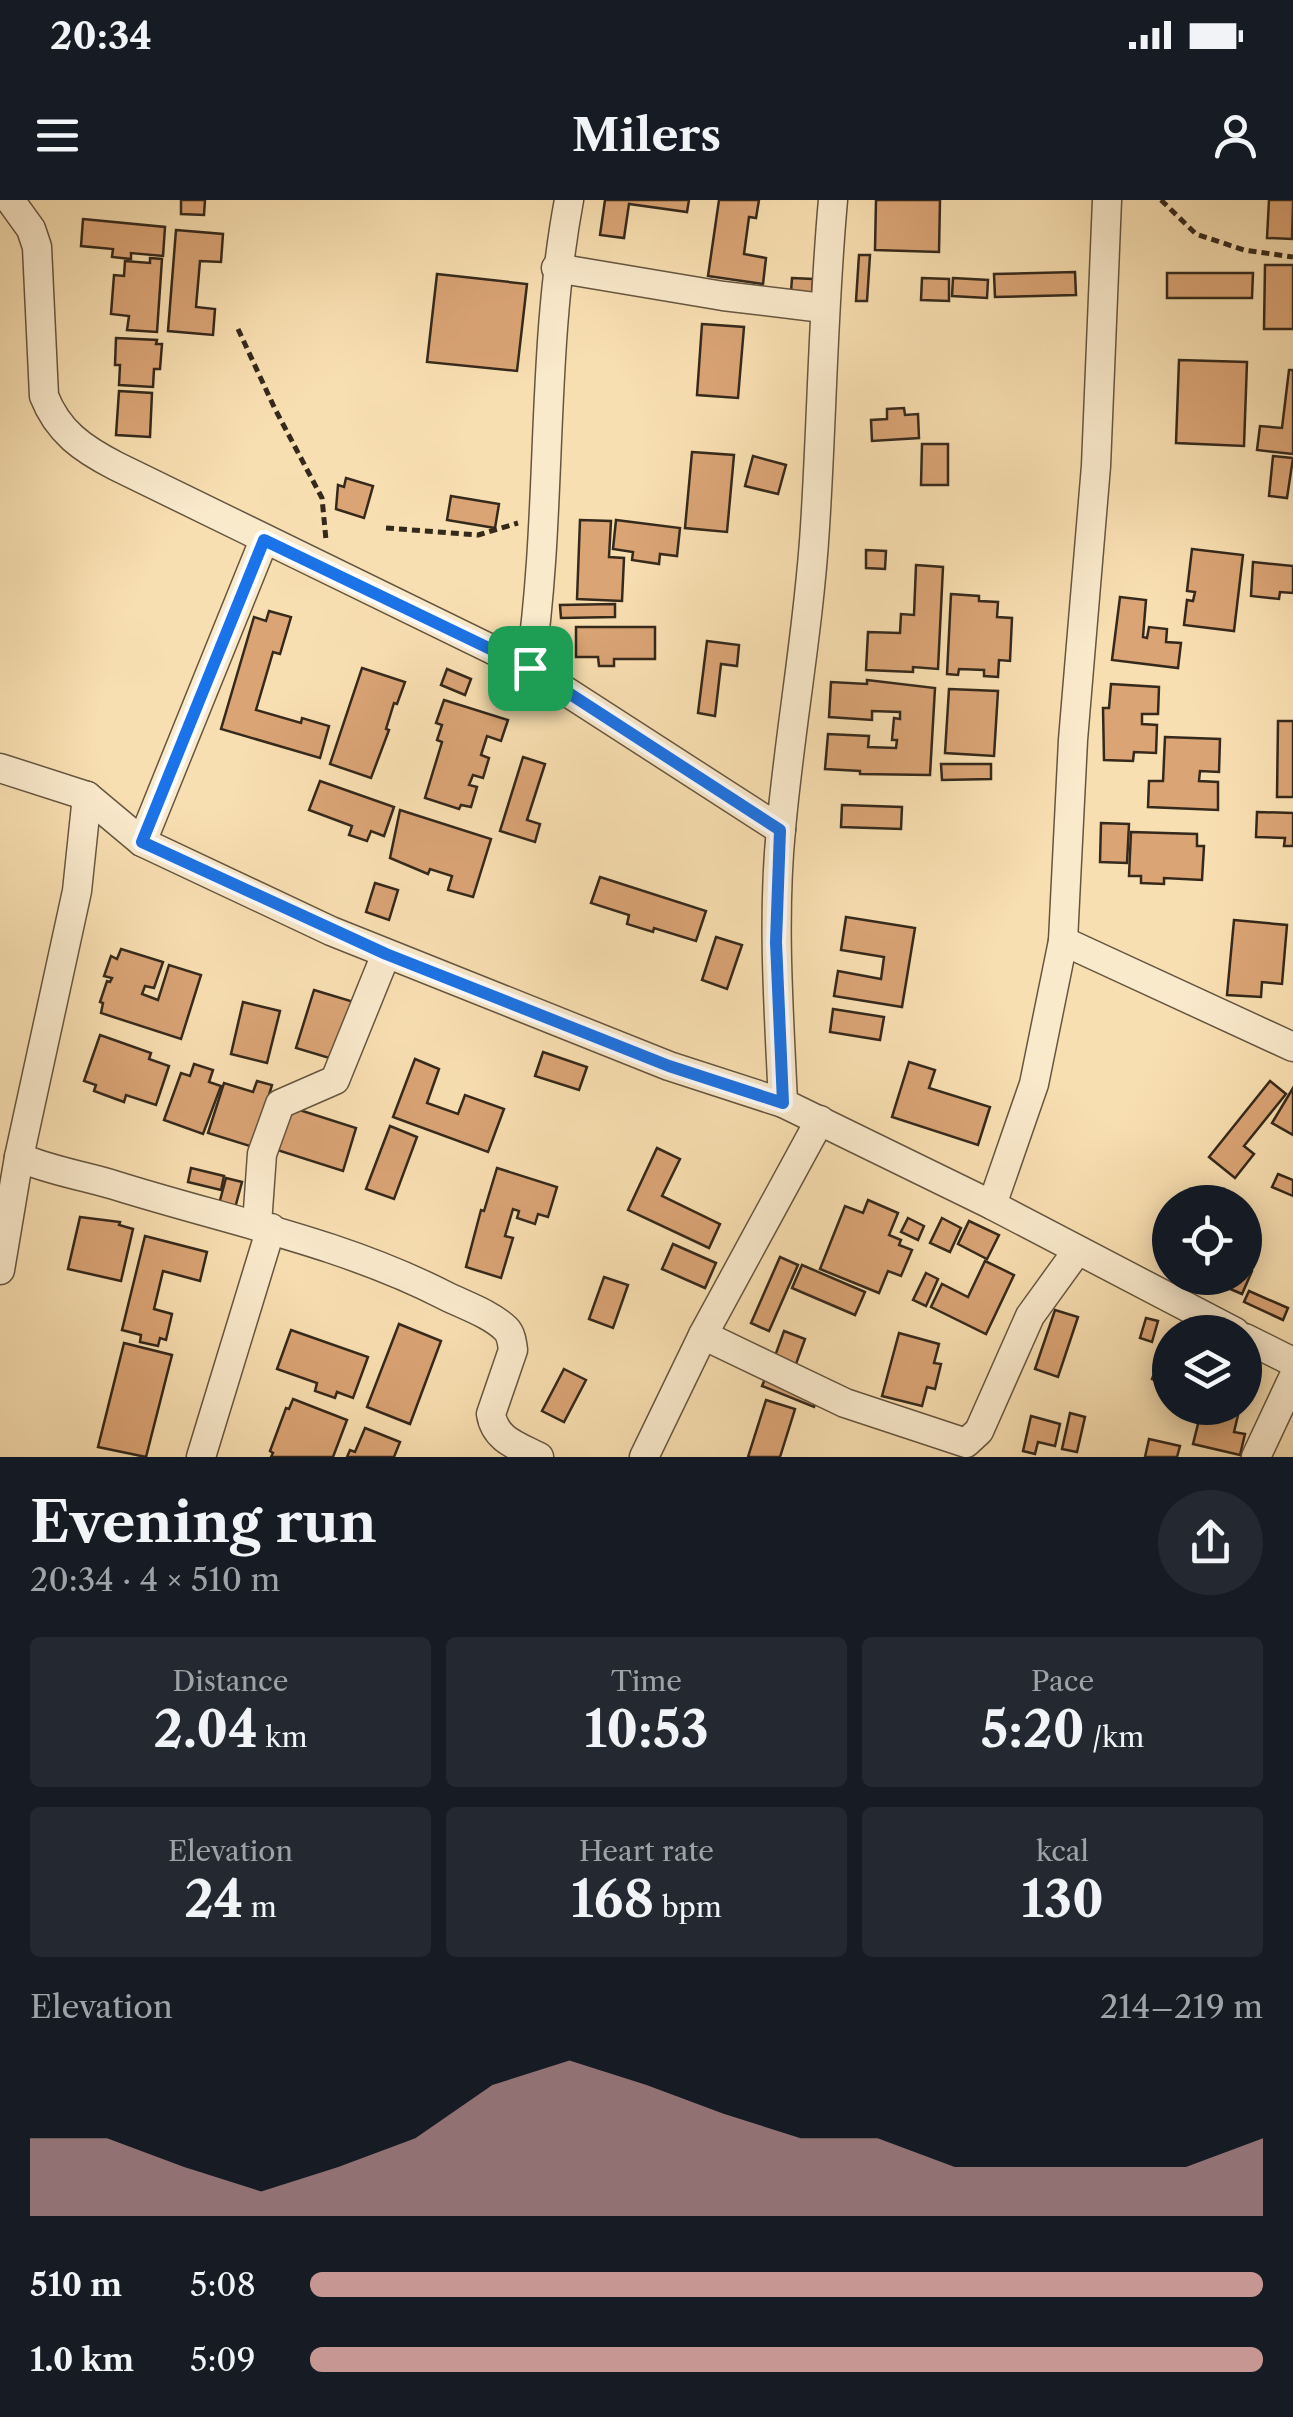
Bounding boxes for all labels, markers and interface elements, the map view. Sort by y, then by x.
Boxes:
text: 20:34 [50,12,152,59]
text: Milers [572,107,721,163]
icon: menu [30,108,85,163]
icon: person [1208,108,1263,163]
pin [488,626,573,711]
icon: arrive [503,641,558,696]
map controls [1152,1185,1262,1425]
button: locate [1152,1185,1262,1295]
button: layers [1152,1315,1262,1425]
text: Evening run [30,1489,377,1556]
button: share [1158,1490,1263,1595]
text: 20:34 · 4 × 510 m [30,1560,280,1599]
text: Distance [173,1664,288,1698]
text: Time [611,1664,682,1698]
text: Pace [1031,1664,1094,1698]
text: 2.04 [154,1698,258,1760]
text: 10:53 [584,1698,709,1760]
text: 5:20 [981,1698,1085,1760]
text: km [258,1720,307,1754]
text: /km [1085,1720,1144,1754]
text: Elevation [168,1834,293,1868]
text: Heart rate [579,1834,714,1868]
text: kcal [1036,1834,1089,1868]
text: 24 [184,1868,243,1930]
text: 168 [571,1868,654,1930]
text: 130 [1021,1868,1104,1930]
text: m [243,1890,277,1924]
text: bpm [654,1890,722,1924]
text: Elevation [30,1987,173,2026]
text: 214–219 m [1100,1987,1263,2026]
text: 510 m [30,2265,122,2304]
text: 5:08 [190,2265,256,2304]
text: 1.0 km [30,2340,134,2379]
text: 5:09 [190,2340,255,2379]

